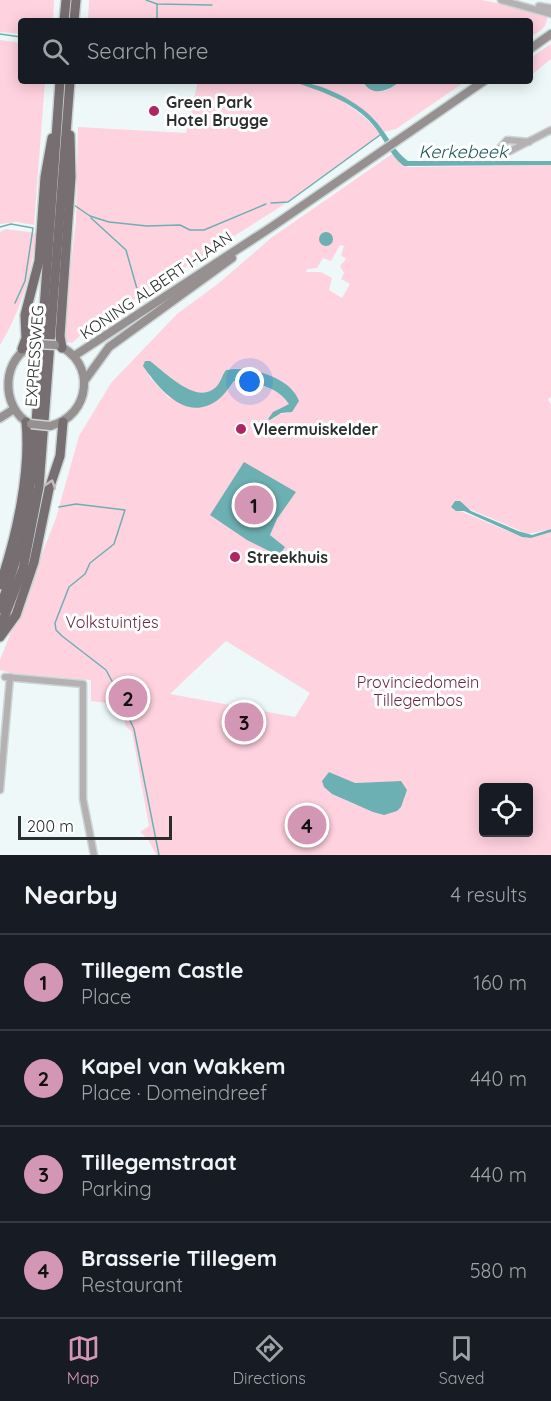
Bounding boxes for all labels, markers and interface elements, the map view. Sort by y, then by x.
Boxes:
search box [18,18,533,84]
icon: search [39,35,72,68]
text: Search here [87,37,208,65]
place label: Green Park Hotel Brugge [166,92,268,130]
marker: Green Park Hotel Brugge [147,104,161,118]
water label: Kerkebeek [418,140,509,163]
street label: KONING ALBERT I-LAAN [76,227,236,343]
street label: EXPRESSWEG [20,305,48,407]
your location [235,367,264,396]
place label: Vleermuiskelder [253,419,378,439]
marker: Vleermuiskelder [234,422,248,436]
one-way arrow [44,479,57,490]
pin: 1 [234,482,274,528]
place label: Streekhuis [247,547,328,567]
marker: Streekhuis [228,550,242,564]
park label: Volkstuintjes [65,612,159,632]
park label: Provinciedomein Tillegembos [357,672,479,710]
pin: 2 [108,676,148,720]
pin: 3 [224,700,264,744]
map controls [479,783,533,837]
button: locate [479,783,533,837]
pin: 4 [288,802,326,848]
scale bar [18,813,172,840]
text: 200 m [27,816,74,836]
text: Nearby [24,878,118,911]
text: 4 results [451,882,527,907]
text: Tillegem Castle [81,956,243,984]
text: 1 [40,970,47,995]
text: 160 m [473,970,527,995]
text: Place [81,984,131,1009]
text: Kapel van Wakkem [81,1052,286,1080]
text: 2 [38,1066,49,1091]
text: 440 m [470,1066,527,1091]
text: Place · Domeindreef [81,1080,267,1105]
text: Tillegemstraat [81,1148,237,1176]
text: 3 [38,1162,49,1187]
text: 440 m [470,1162,527,1187]
text: Parking [81,1176,152,1201]
text: Brasserie Tillegem [81,1244,277,1272]
text: 4 [38,1258,49,1283]
text: 580 m [470,1258,527,1283]
text: Restaurant [81,1272,183,1297]
tab: Map [67,1332,100,1388]
tab: Directions [233,1332,306,1388]
tab: Saved [439,1332,484,1388]

